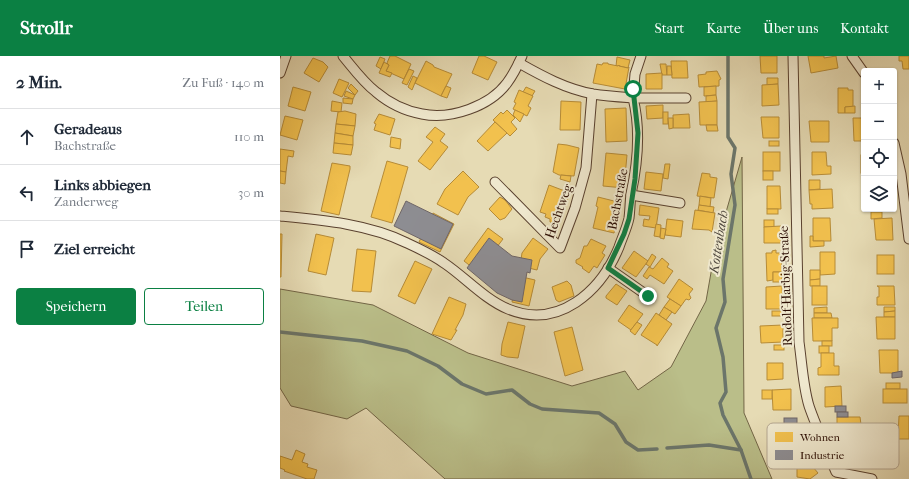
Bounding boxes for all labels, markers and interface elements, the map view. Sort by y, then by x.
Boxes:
text: Strollr [20,17,73,39]
text: Start [655,20,684,37]
text: Karte [706,20,741,37]
text: Über uns [763,20,818,37]
text: Kontakt [840,20,889,37]
map controls [861,68,897,212]
button: + [861,68,897,104]
text: 2 Min. [16,72,62,92]
text: Zu Fuß · 140 m [182,75,264,90]
route start [624,80,642,98]
button: − [861,104,897,140]
text: Geradeaus [54,120,122,138]
icon: ahead [16,126,38,148]
text: 110 m [234,129,264,144]
text: Bachstraße [54,138,116,153]
button: locate [861,140,897,176]
street label: Bachstraße [604,167,631,231]
text: Links abbiegen [54,176,151,194]
button: layers [861,176,897,212]
street label: Hechtweg [542,181,576,240]
icon: left [16,182,38,204]
text: 30 m [238,185,264,200]
text: Zanderweg [54,194,118,209]
water label: Kottenbach [705,209,732,276]
street label: Rudolf-Harbig-Straße [776,225,795,346]
icon: arrive [16,238,38,260]
text: Ziel erreicht [54,240,135,258]
route end [639,287,657,305]
button: Speichern [16,288,136,325]
button: Teilen [144,288,264,325]
legend [767,423,899,469]
text: Wohnen [799,431,840,444]
text: Industrie [800,449,845,462]

